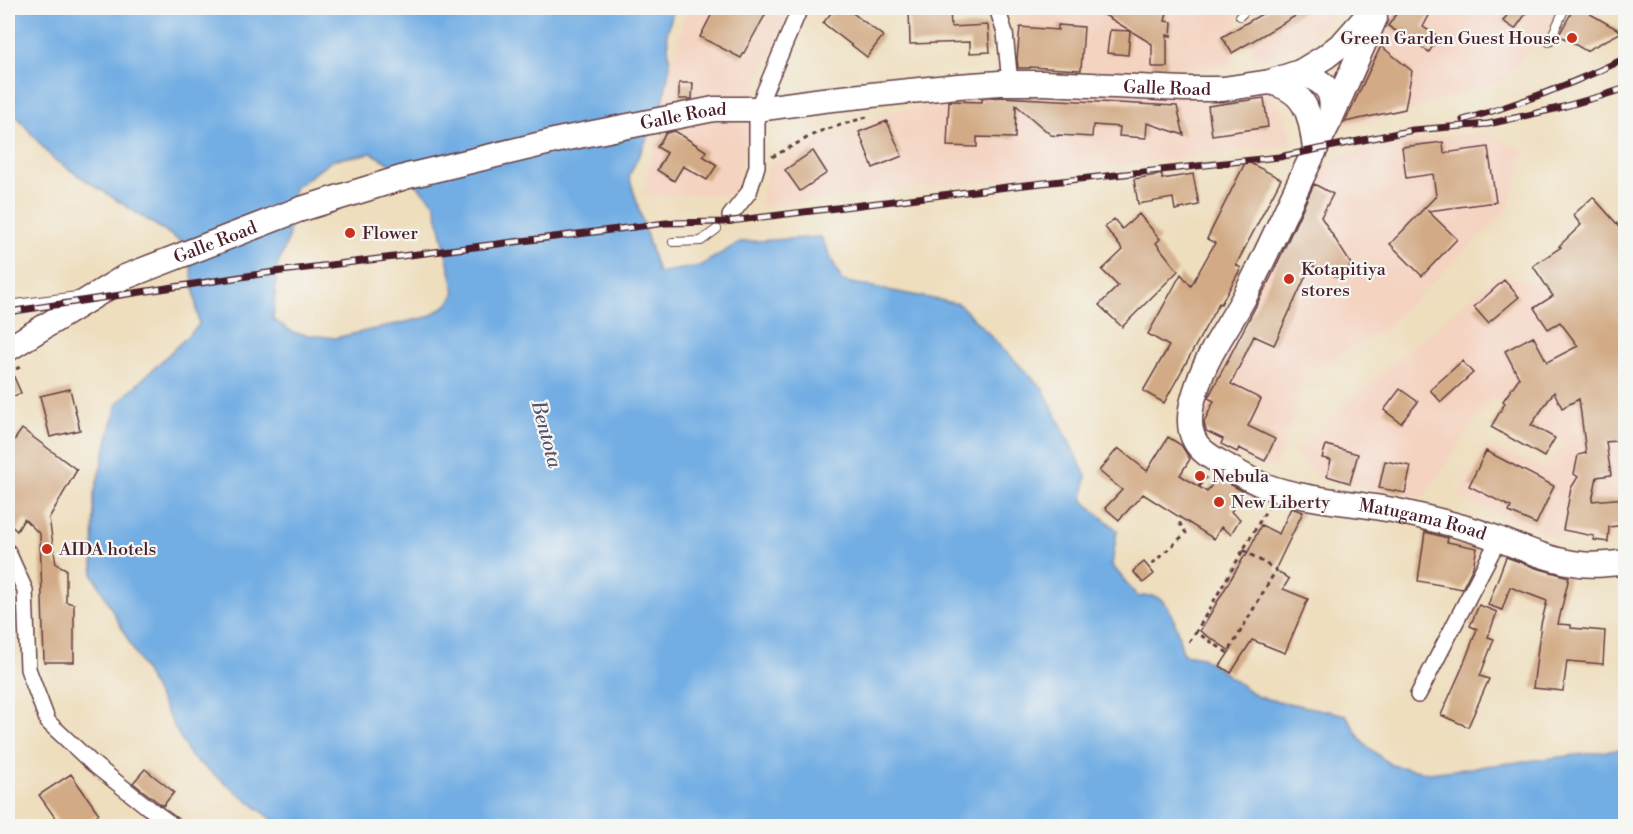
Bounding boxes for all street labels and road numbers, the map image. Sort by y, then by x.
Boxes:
street label: Galle Road [1123,75,1212,101]
street label: Galle Road [638,98,727,135]
street label: Galle Road [170,216,261,269]
street label: Matugama Road [1357,494,1490,546]

